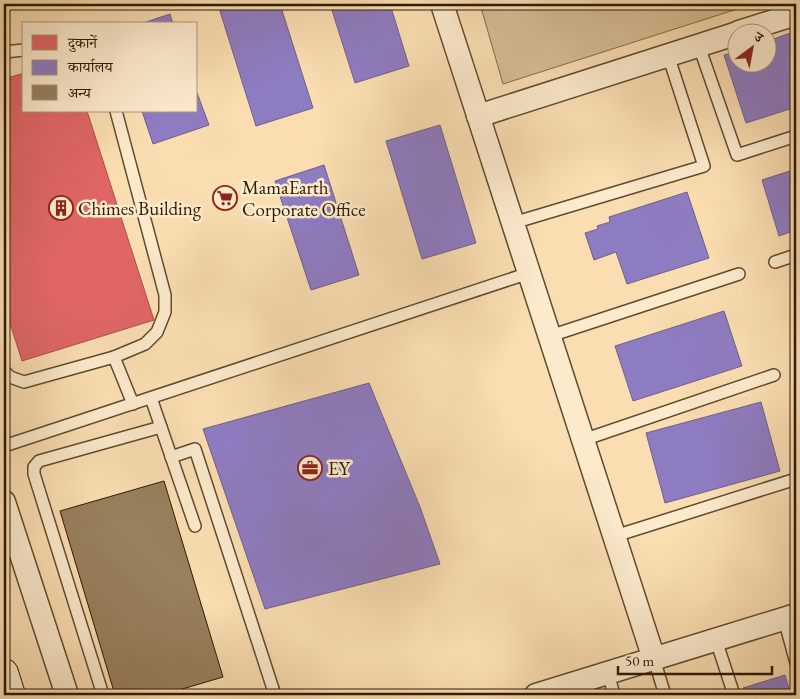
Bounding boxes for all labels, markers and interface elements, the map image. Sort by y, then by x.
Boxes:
legend [22,22,198,112]
north arrow [728,22,778,72]
text: उ [750,27,767,47]
text: दुकानें [67,33,98,53]
text: कार्यालय [67,57,113,76]
text: अन्य [68,83,92,102]
place label: MamaEarth Corporate Office [242,175,366,222]
supermarket icon: MamaEarth Corporate Office [212,185,238,211]
building icon: Chimes Building [48,195,74,221]
place label: Chimes Building [78,196,202,221]
office icon: EY [297,455,323,481]
place label: EY [328,456,351,481]
scale bar [618,644,771,676]
text: 50 m [625,651,654,670]

